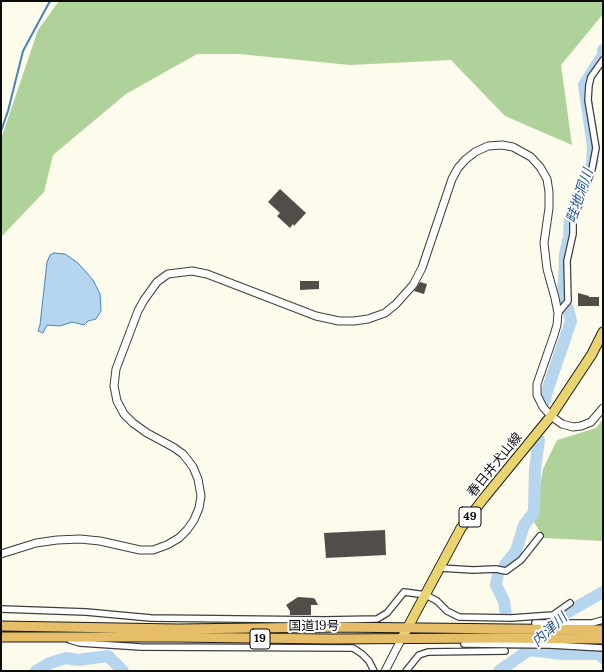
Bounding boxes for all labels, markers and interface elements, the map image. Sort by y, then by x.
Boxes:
water label: 畦地洞川 [563,167,597,225]
street label: 春日井犬山線 [464,430,526,500]
road number: 49 [459,507,481,527]
water label: 内津川 [529,610,571,650]
street label: 国道19号 [288,618,340,634]
road number: 19 [250,629,270,649]

